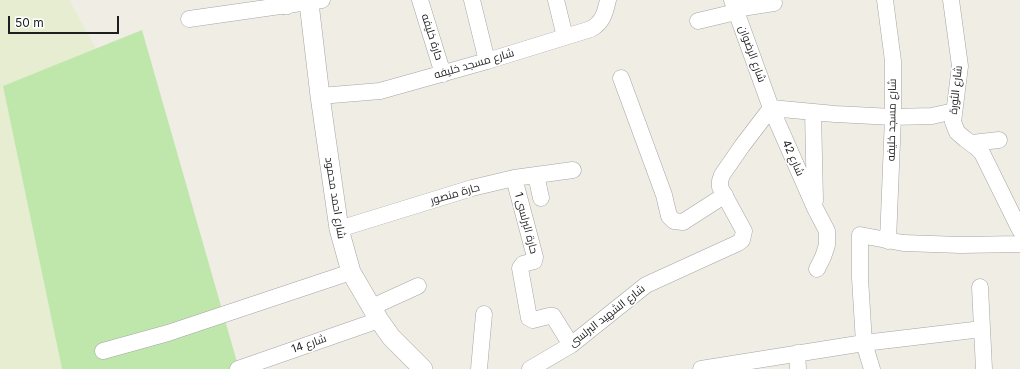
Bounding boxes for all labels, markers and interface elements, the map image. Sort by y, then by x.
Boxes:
scale bar [10,8,121,34]
street label: حارة خليفه [418,12,446,62]
text: 50 m [15,15,44,30]
street label: شارع الرضوان [736,24,768,84]
street label: شارع مسجد خليفه [432,46,516,82]
street label: شارع الثورة [947,65,965,115]
street label: شارع مسجد خليفه [885,79,899,161]
street label: شارع 42 [779,138,807,178]
street label: شارع احمد محمود [322,156,348,240]
street label: حارة منصور [429,181,481,207]
street label: حارة البرلسى 1 [511,191,541,255]
street label: شارع الشهيد البرلسى [566,282,648,350]
street label: شارع 14 [290,332,328,356]

